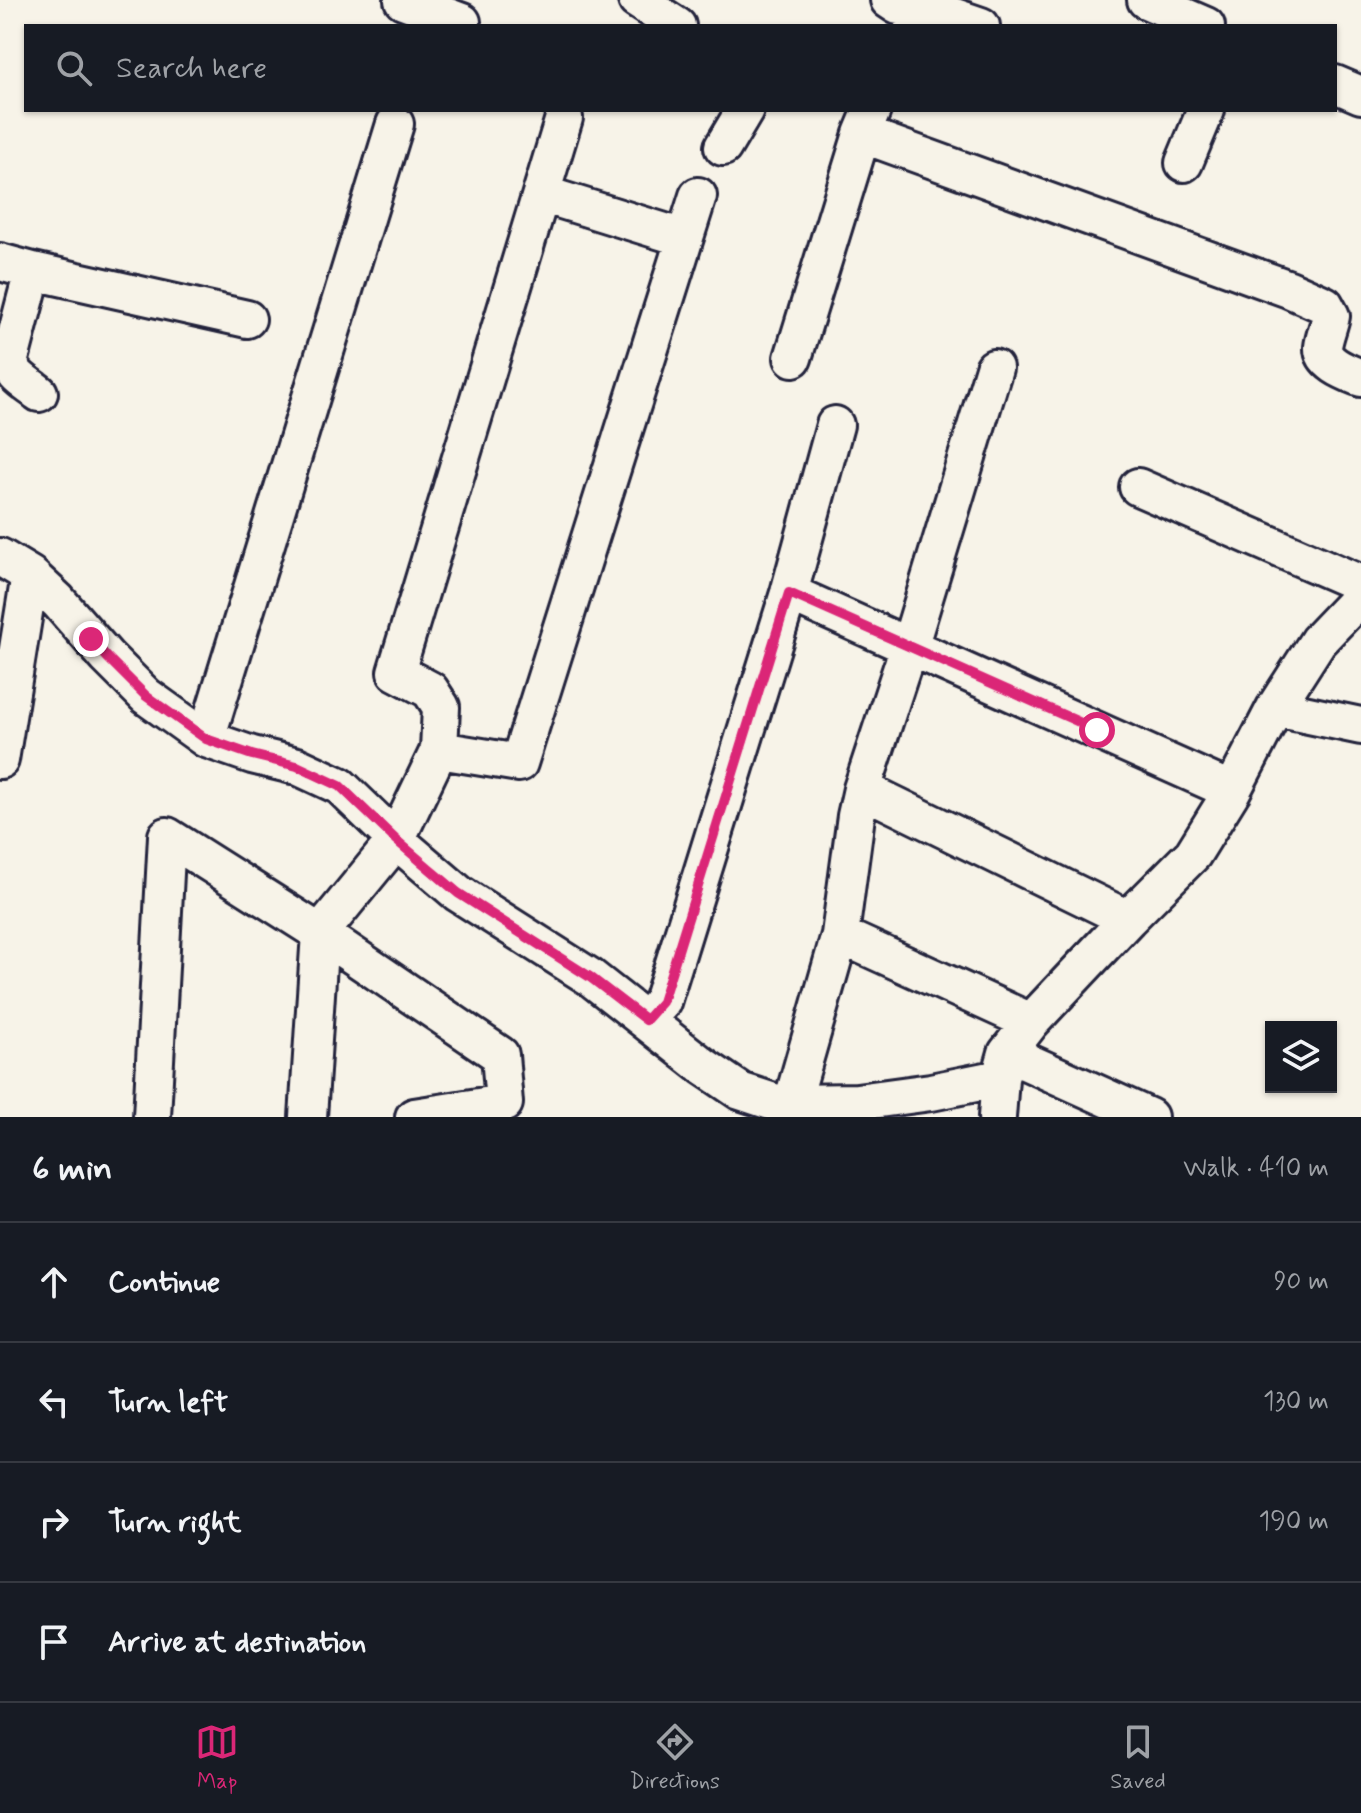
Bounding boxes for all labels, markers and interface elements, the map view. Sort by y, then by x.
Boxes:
search box [24,24,1337,112]
icon: search [52,46,96,90]
text: Search here [116,49,267,88]
route end [73,621,109,657]
route start [1079,712,1115,748]
map controls [1265,1021,1337,1093]
button: layers [1265,1021,1337,1093]
text: 6 min [32,1147,112,1192]
text: Walk · 410 m [1183,1152,1329,1186]
icon: ahead [32,1260,76,1304]
text: Continue [108,1263,220,1302]
text: 90 m [1274,1265,1329,1299]
icon: left [32,1380,76,1424]
text: Turn left [108,1383,228,1422]
text: 130 m [1263,1385,1329,1419]
icon: right [32,1500,76,1544]
text: Turn right [108,1503,241,1542]
text: 190 m [1259,1505,1329,1539]
icon: arrive [32,1620,76,1664]
text: Arrive at destination [108,1623,366,1662]
tab: Map [195,1720,239,1796]
tab: Directions [629,1720,720,1796]
tab: Saved [1110,1720,1166,1796]

